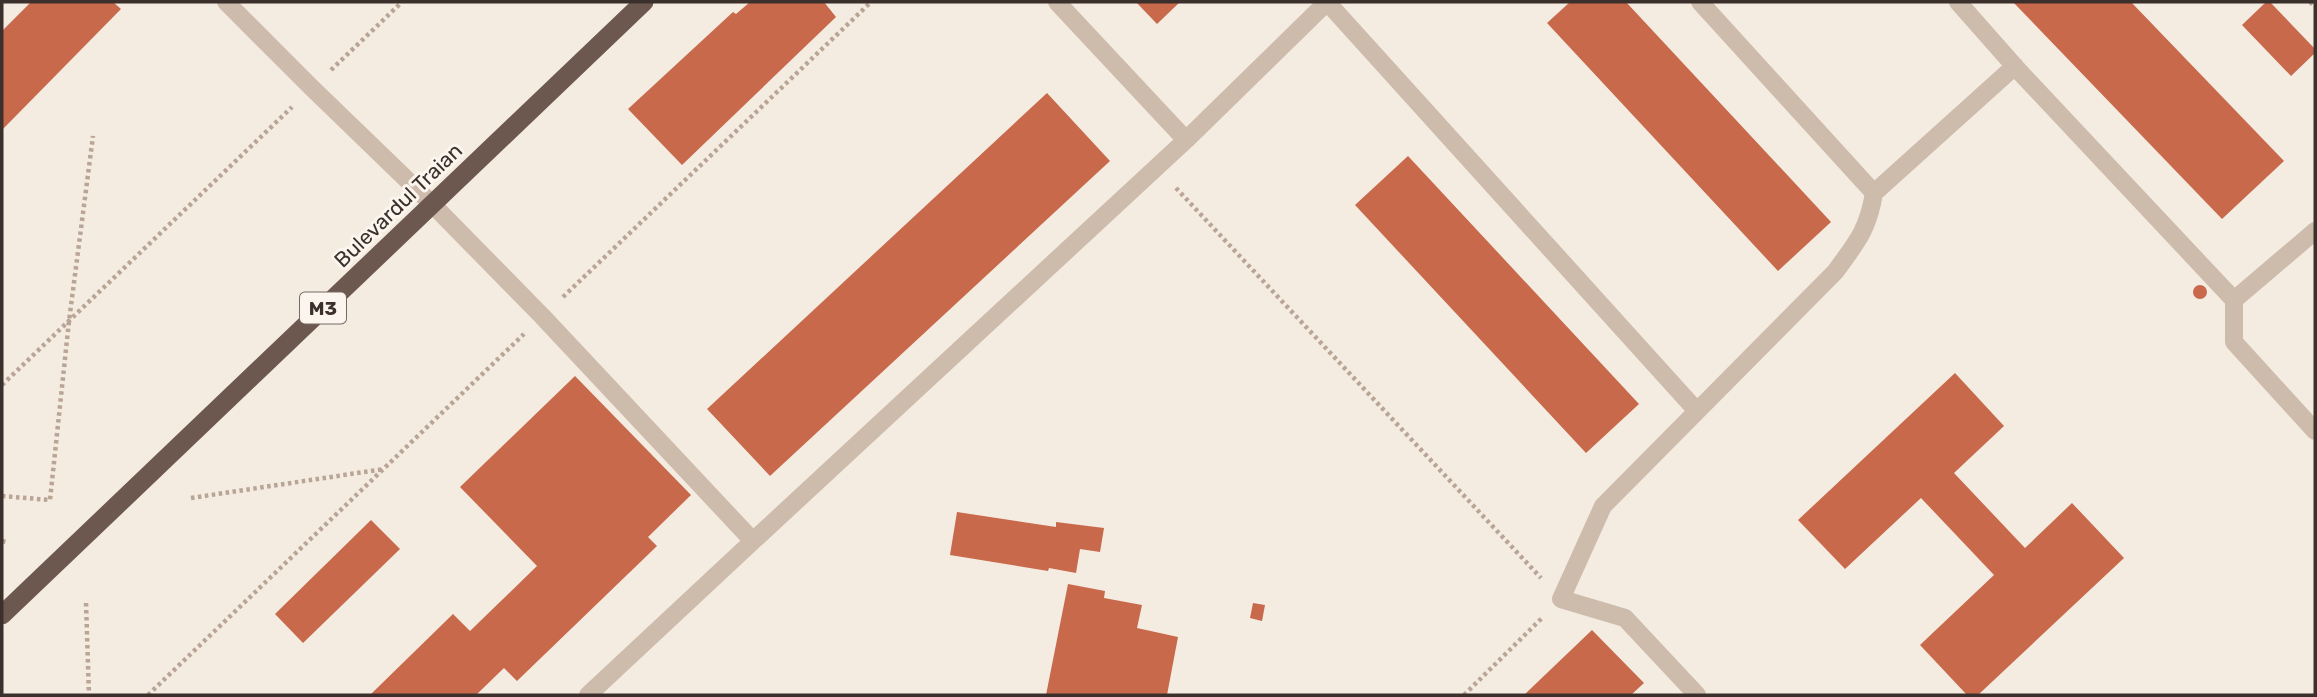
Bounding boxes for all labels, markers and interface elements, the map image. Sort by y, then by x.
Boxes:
street label: Bulevardul Traian [329,138,467,272]
road number: M3 [300,292,346,324]

